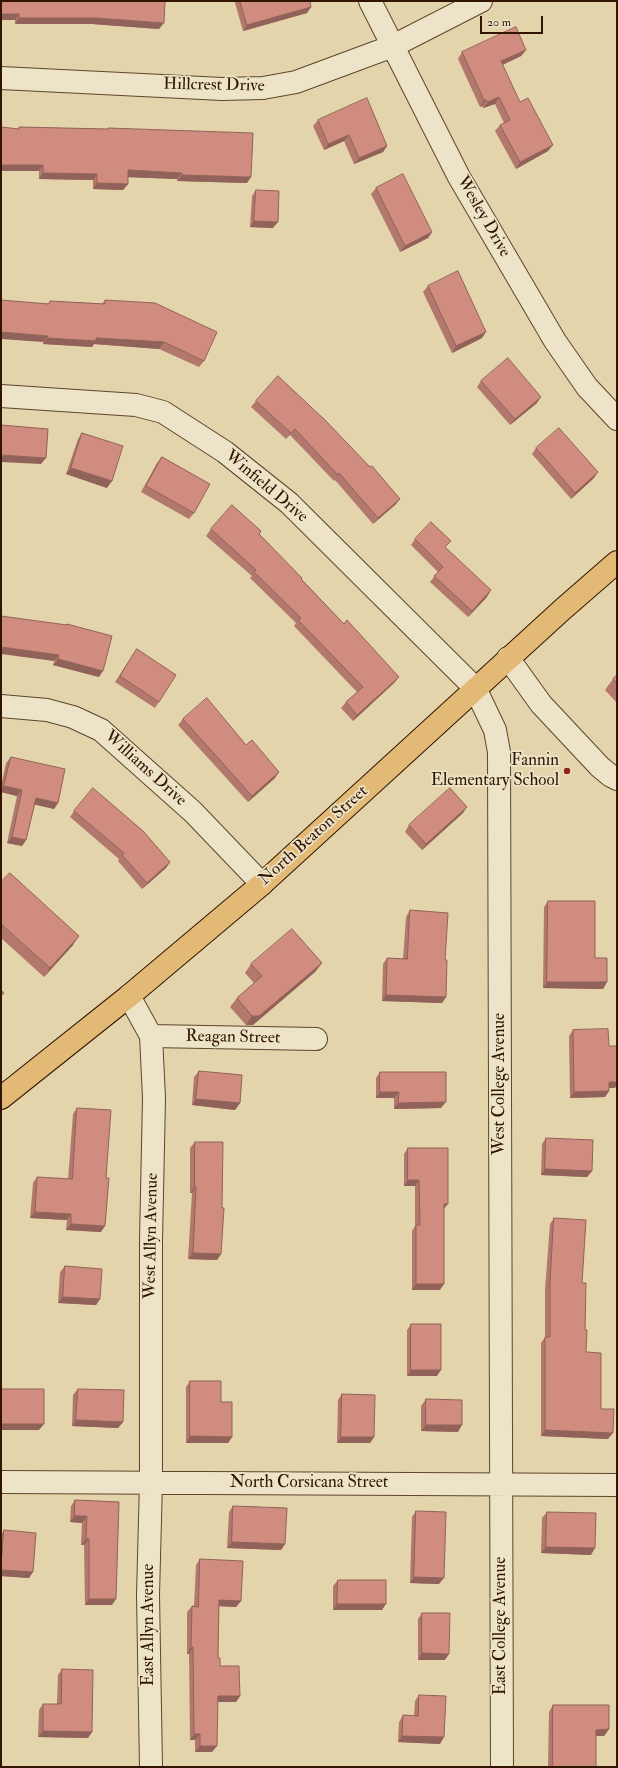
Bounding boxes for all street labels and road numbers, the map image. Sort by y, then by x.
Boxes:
street label: Hillcrest Drive [163,75,265,97]
street label: Wesley Drive [452,173,514,261]
street label: Winfield Drive [220,446,312,528]
street label: Williams Drive [100,727,190,811]
street label: North Beaton Street [255,782,373,890]
street label: West College Avenue [490,1013,510,1155]
street label: Reagan Street [185,1027,281,1049]
street label: West Allyn Avenue [141,1173,163,1299]
street label: North Corsicana Street [230,1473,388,1493]
street label: East College Avenue [491,1557,511,1695]
street label: East Allyn Avenue [139,1564,159,1686]

